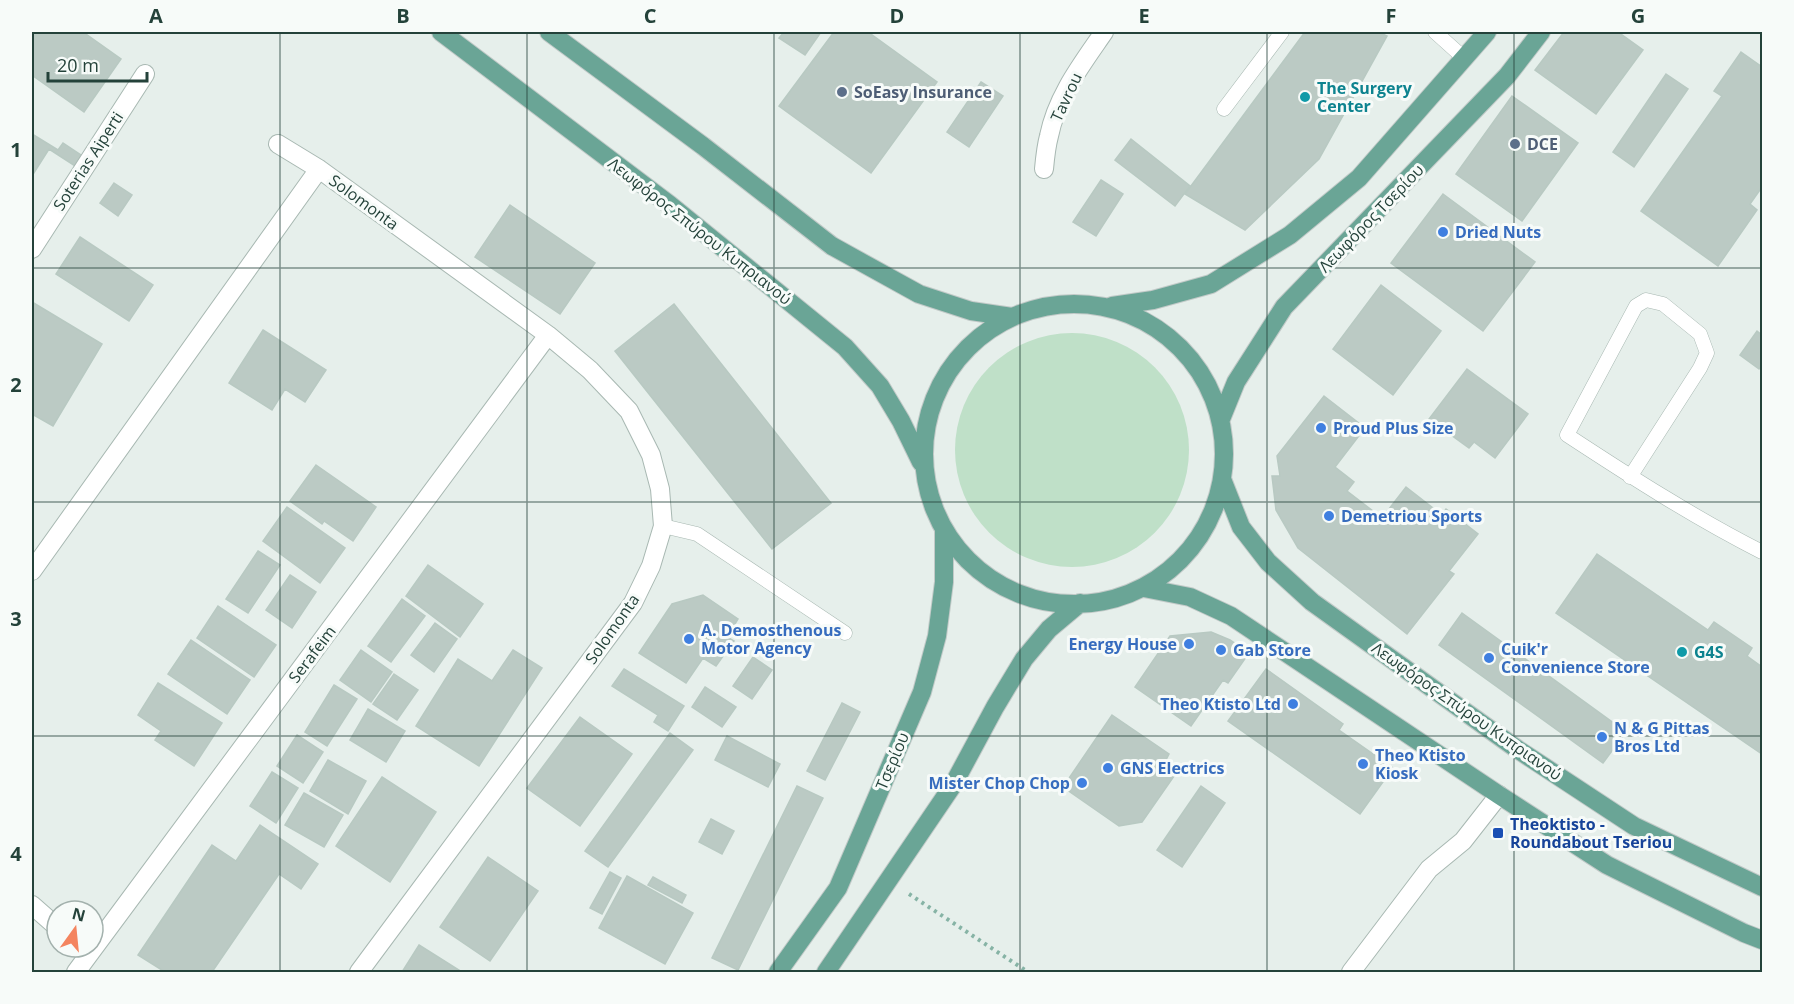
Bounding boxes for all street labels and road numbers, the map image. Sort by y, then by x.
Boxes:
street label: Tavrou [1045,69,1087,125]
street label: Soterias Aiperti [48,107,128,215]
street label: Λεωφόρος Σπύρου Κυπριανού [604,152,796,310]
street label: Λεωφόρος Τσερίου [1314,159,1428,277]
street label: Solomonta [325,169,403,235]
street label: Solomonta [580,590,644,668]
street label: Serafeim [283,621,341,687]
street label: Λεωφόρος Σπύρου Κυπριανού [1368,637,1566,785]
street label: Τσερίου [870,729,914,793]

